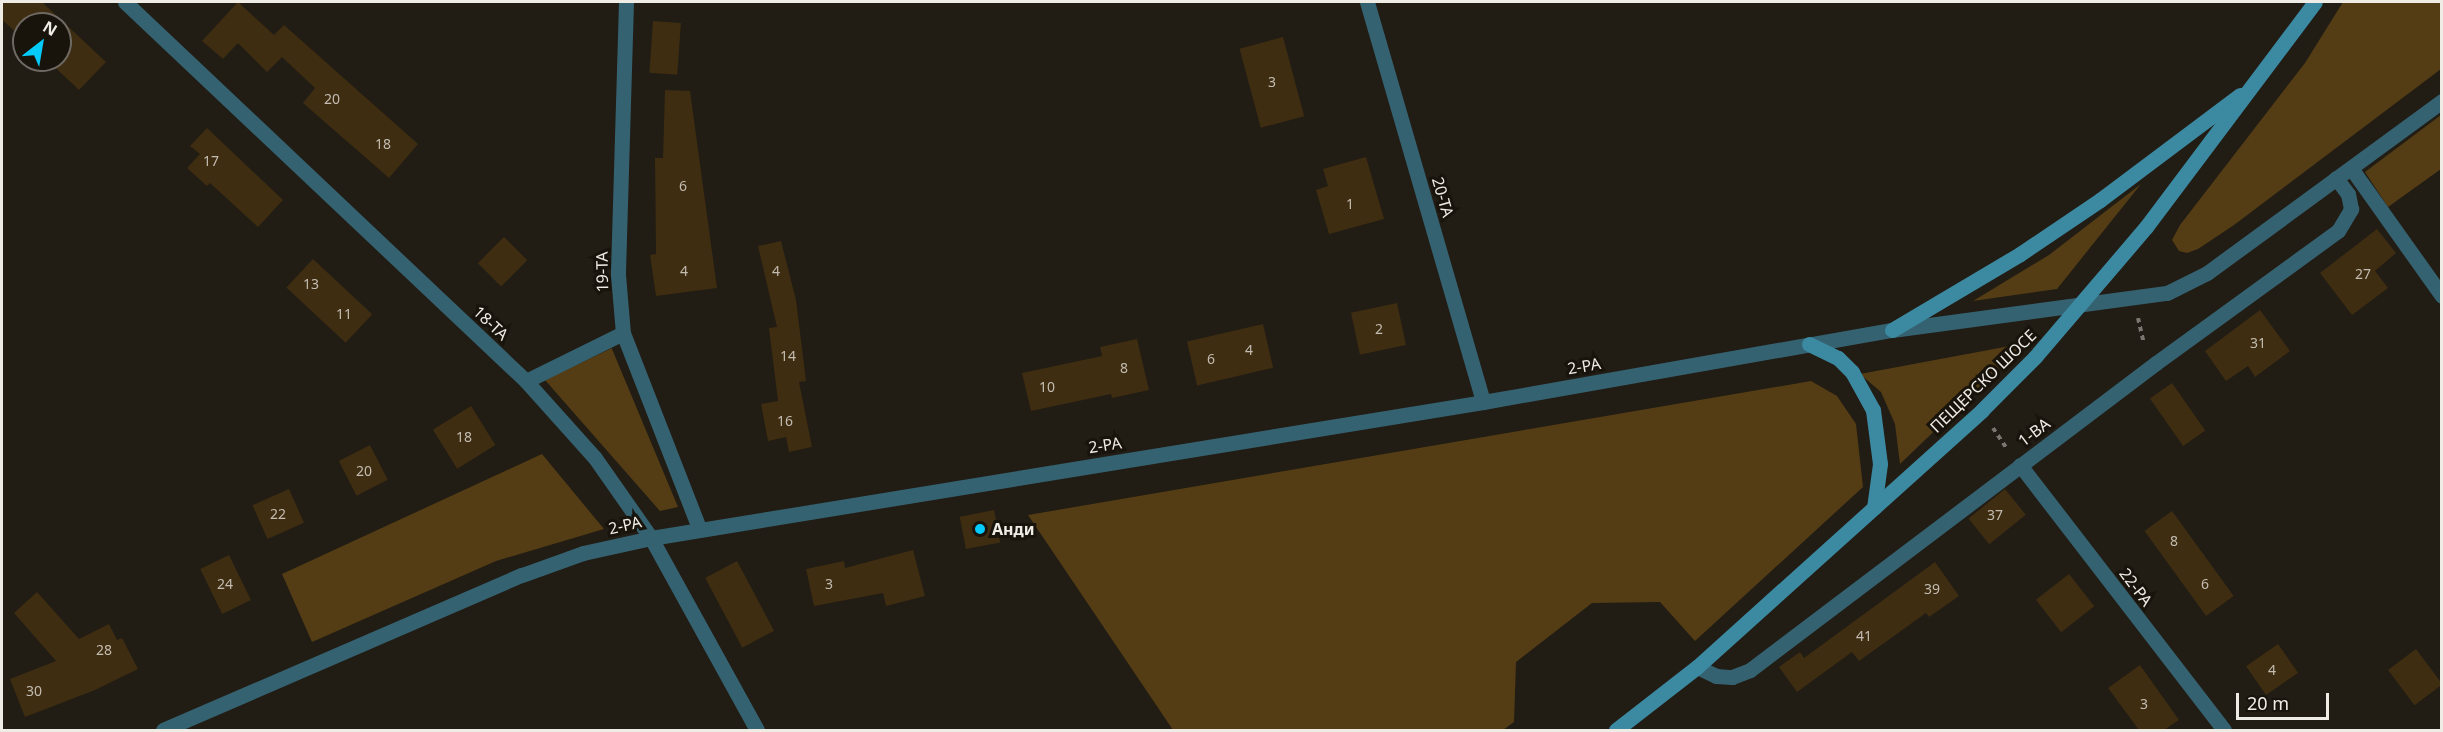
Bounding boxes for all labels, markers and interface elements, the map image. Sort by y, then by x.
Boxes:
north arrow [12,12,72,72]
text: N [39,16,61,41]
house number: 3 [1268,74,1276,90]
house number: 20 [324,91,340,107]
house number: 18 [375,136,391,152]
house number: 17 [203,153,219,169]
street label: 20-ТА [1428,175,1458,219]
house number: 6 [679,178,687,194]
house number: 1 [1346,196,1354,212]
street label: 19-ТА [592,251,612,293]
house number: 4 [680,263,688,279]
house number: 4 [772,263,780,279]
house number: 27 [2355,266,2371,282]
house number: 13 [303,276,319,292]
street label: 18-ТА [470,302,512,344]
house number: 11 [336,306,352,322]
house number: 2 [1375,321,1383,337]
street label: ПЕЩЕРСКО ШОСЕ [1926,326,2040,436]
house number: 31 [2250,335,2266,351]
house number: 4 [1245,342,1253,358]
house number: 14 [780,348,796,364]
house number: 6 [1207,351,1215,367]
street label: 2-РА [1566,354,1602,378]
house number: 8 [1120,360,1128,376]
house number: 10 [1039,379,1055,395]
house number: 16 [777,413,793,429]
street label: 1-ВА [2014,414,2054,450]
house number: 18 [456,429,472,445]
street label: 2-РА [1087,433,1123,457]
house number: 20 [356,463,372,479]
house number: 22 [270,506,286,522]
house number: 37 [1987,507,2003,523]
street label: 2-РА [607,512,643,538]
place label: Анди [992,519,1035,539]
marker: Анди [973,522,987,536]
house number: 8 [2170,533,2178,549]
street label: 22-РА [2116,564,2156,610]
house number: 24 [217,576,233,592]
house number: 3 [825,576,833,592]
house number: 6 [2201,576,2209,592]
house number: 39 [1924,581,1940,597]
house number: 41 [1856,628,1872,644]
house number: 28 [96,642,112,658]
house number: 4 [2268,662,2276,678]
scale bar [2239,681,2332,719]
house number: 30 [26,683,42,699]
text: 20 m [2247,691,2289,715]
house number: 3 [2140,696,2148,712]

